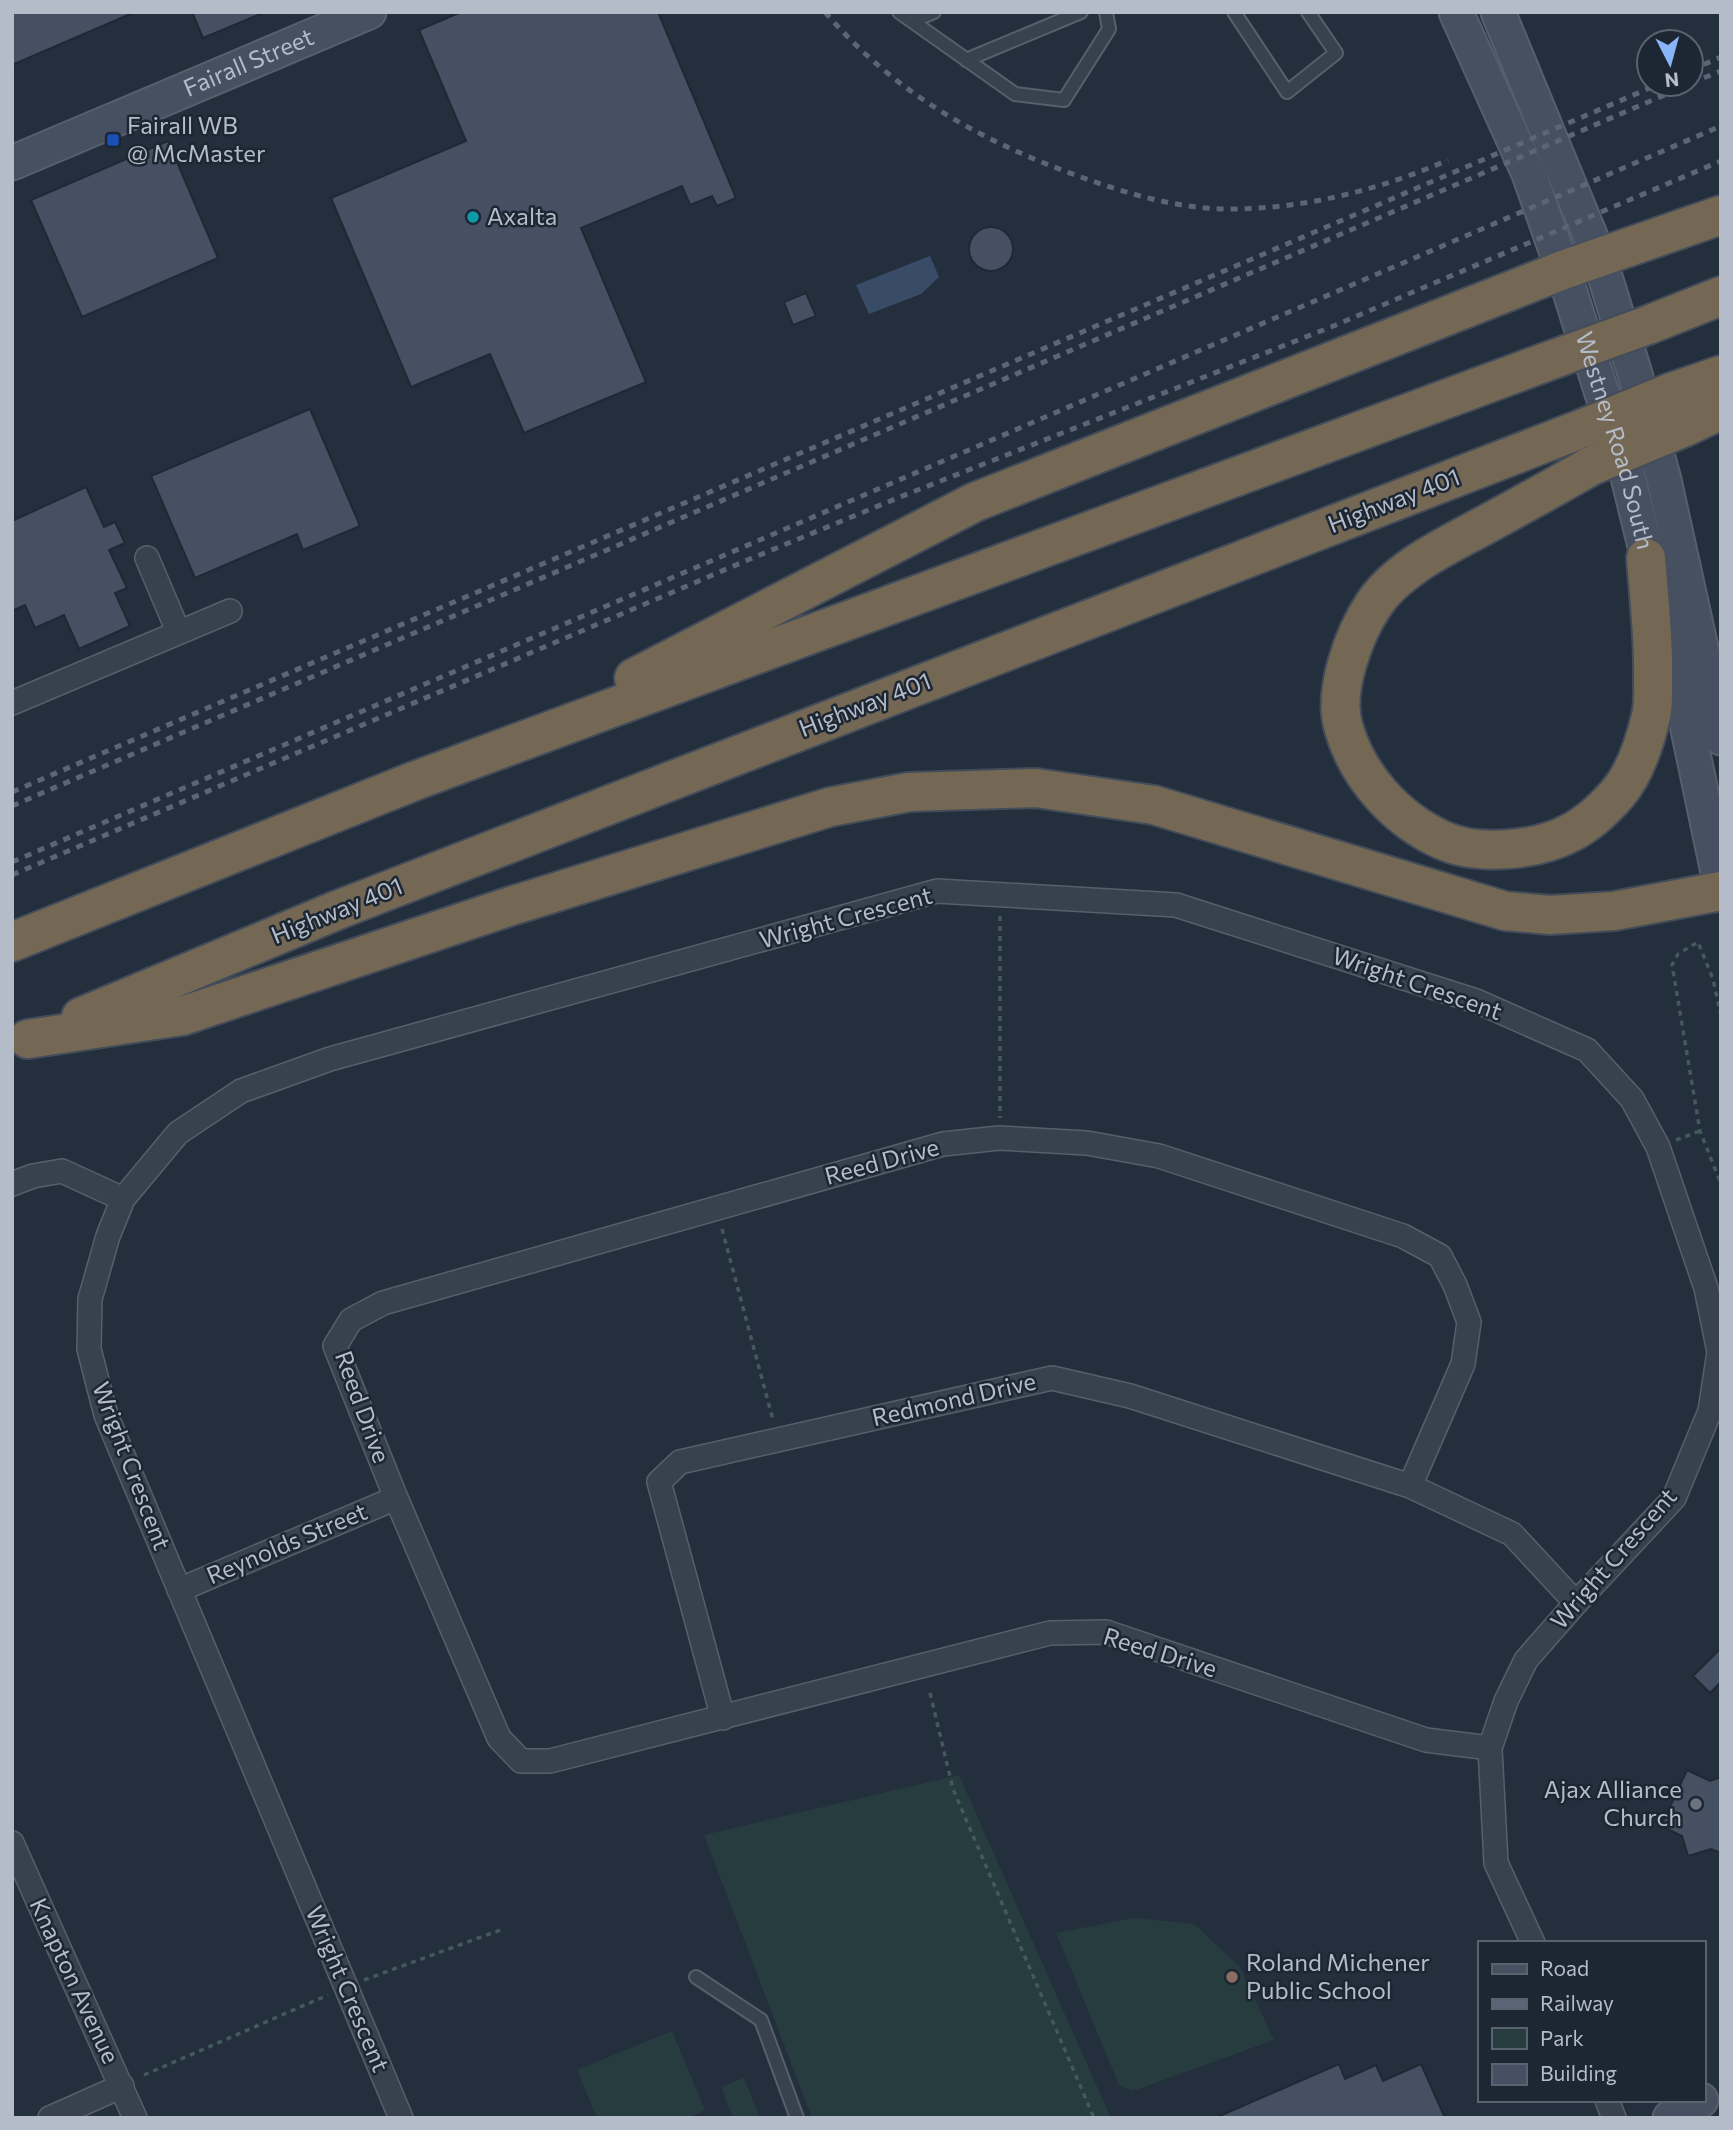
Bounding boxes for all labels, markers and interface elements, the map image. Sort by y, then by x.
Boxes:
street label: Fairall Street [179,21,318,102]
north arrow [1635,28,1705,98]
text: N [1664,68,1680,93]
place label: Fairall WB @ McMaster [127,110,266,167]
marker: Fairall WB @ McMaster [105,132,121,148]
place label: Axalta [487,201,557,230]
marker: Axalta [465,209,481,225]
street label: Westney Road South [1570,328,1661,552]
street label: Highway 401 [1323,461,1464,538]
street label: Highway 401 [794,665,935,742]
street label: Highway 401 [266,870,406,949]
street label: Wright Crescent [756,880,935,954]
street label: Wright Crescent [1329,940,1506,1025]
street label: Reed Drive [821,1131,942,1190]
street label: Reed Drive [330,1347,397,1466]
street label: Redmond Drive [869,1366,1038,1431]
street label: Wright Crescent [87,1377,178,1554]
street label: Wright Crescent [1544,1481,1682,1635]
street label: Reynolds Street [202,1496,371,1589]
street label: Reed Drive [1100,1621,1221,1683]
place label: Ajax Alliance Church [1544,1774,1682,1831]
marker: Ajax Alliance Church [1688,1796,1704,1812]
street label: Knapton Avenue [24,1893,126,2068]
street label: Wright Crescent [300,1901,396,2076]
legend [1478,1941,1705,2102]
place label: Roland Michener Public School [1246,1947,1430,2004]
text: Road [1540,1955,1589,1980]
marker: Roland Michener Public School [1224,1969,1240,1985]
text: Railway [1540,1990,1614,2015]
text: Park [1540,2025,1584,2050]
text: Building [1540,2060,1617,2085]

